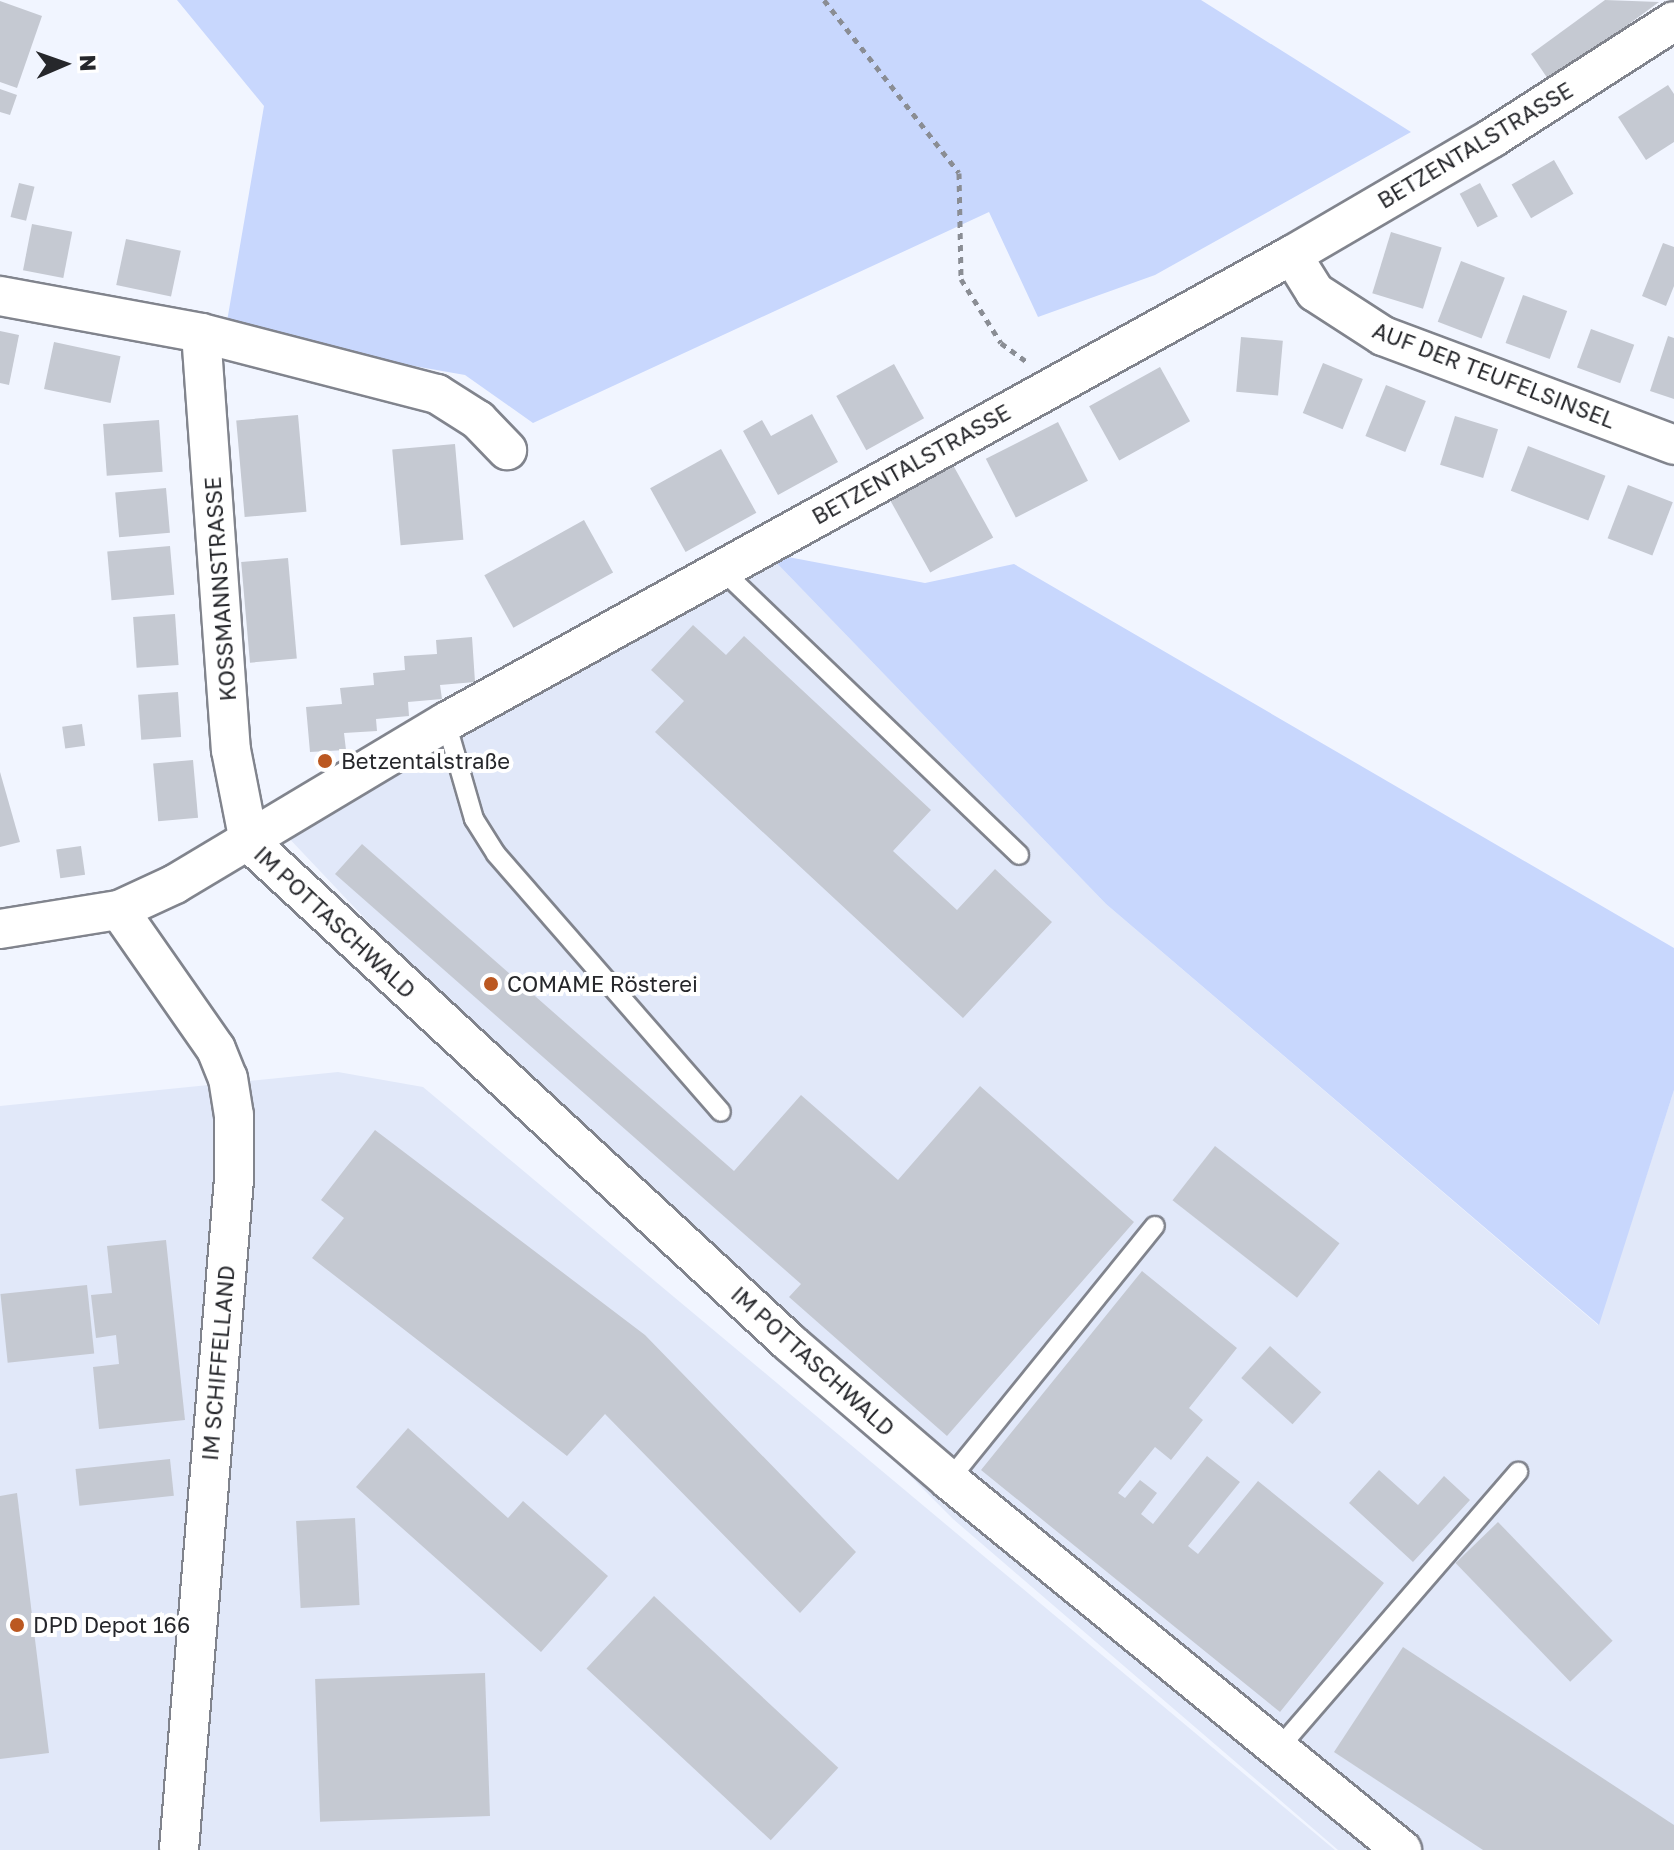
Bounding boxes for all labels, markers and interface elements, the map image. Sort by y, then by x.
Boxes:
north arrow [24,24,104,104]
text: N [75,54,102,72]
street label: BETZENTALSTRASSE [1373,76,1577,214]
street label: AUF DER TEUFELSINSEL [1369,317,1619,433]
street label: BETZENTALSTRASSE [807,398,1015,530]
street label: KOSSMANNSTRASSE [199,476,241,702]
place label: Betzentalstraße [341,748,510,774]
marker: Betzentalstraße [316,752,334,770]
street label: IM POTTASCHWALD [249,840,421,1004]
place label: COMAME Rösterei [507,971,698,997]
marker: COMAME Rösterei [482,975,500,993]
street label: IM SCHIFFELLAND [196,1264,240,1462]
street label: IM POTTASCHWALD [726,1281,900,1441]
place label: DPD Depot 166 [33,1612,190,1638]
marker: DPD Depot 166 [8,1616,26,1634]

